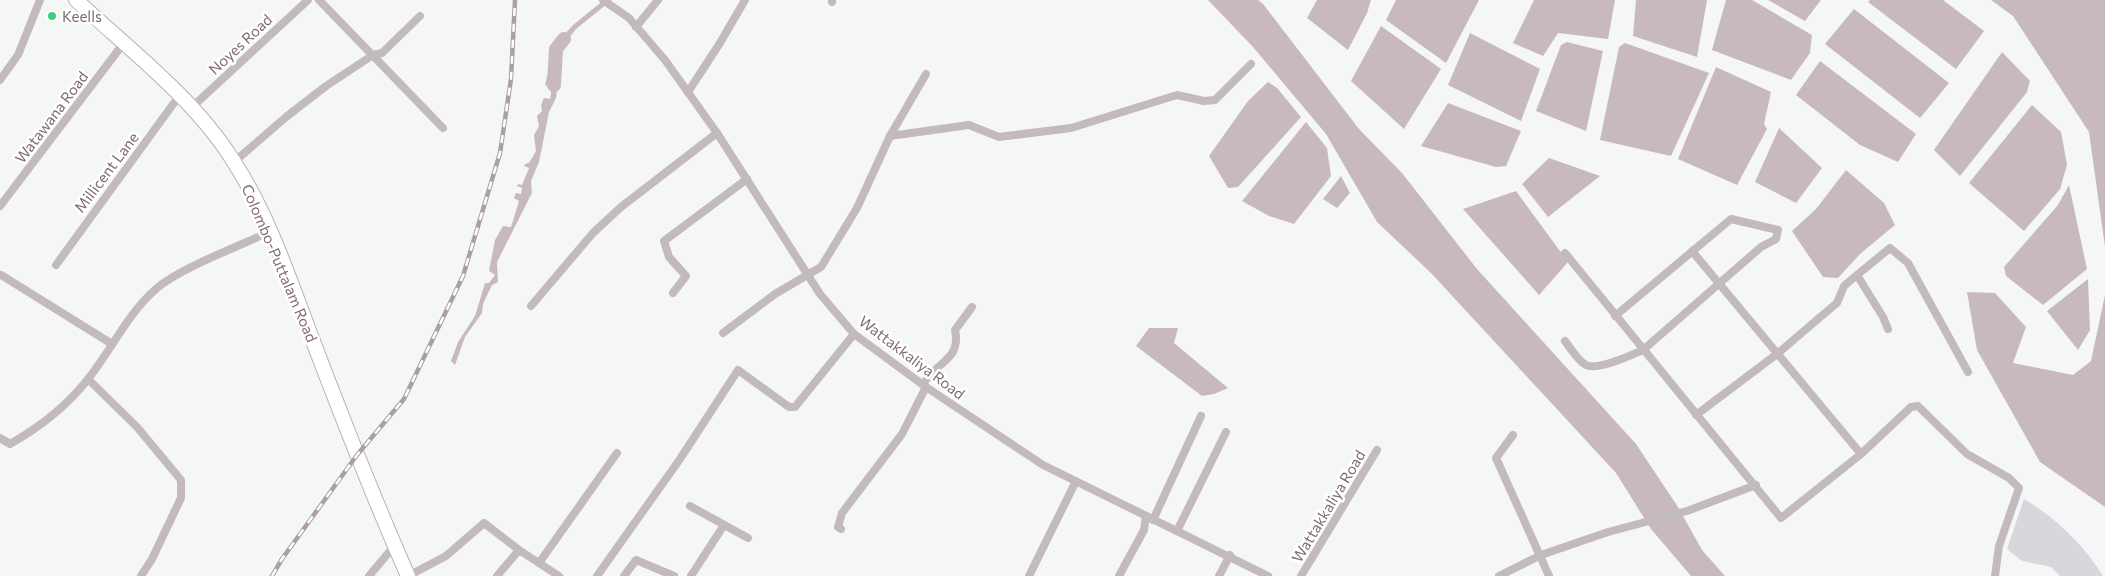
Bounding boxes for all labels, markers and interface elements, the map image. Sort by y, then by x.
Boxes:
place label: Keells [62,7,102,25]
marker: Keells [46,10,58,22]
street label: Noyes Road [205,10,275,78]
street label: Watawana Road [11,68,91,166]
street label: Millicent Lane [70,128,142,216]
street label: Colombo-Puttalam Road [239,181,321,345]
street label: Wattakkaliya Road [856,311,968,403]
street label: Wattakkaliya Road [1287,447,1369,565]

